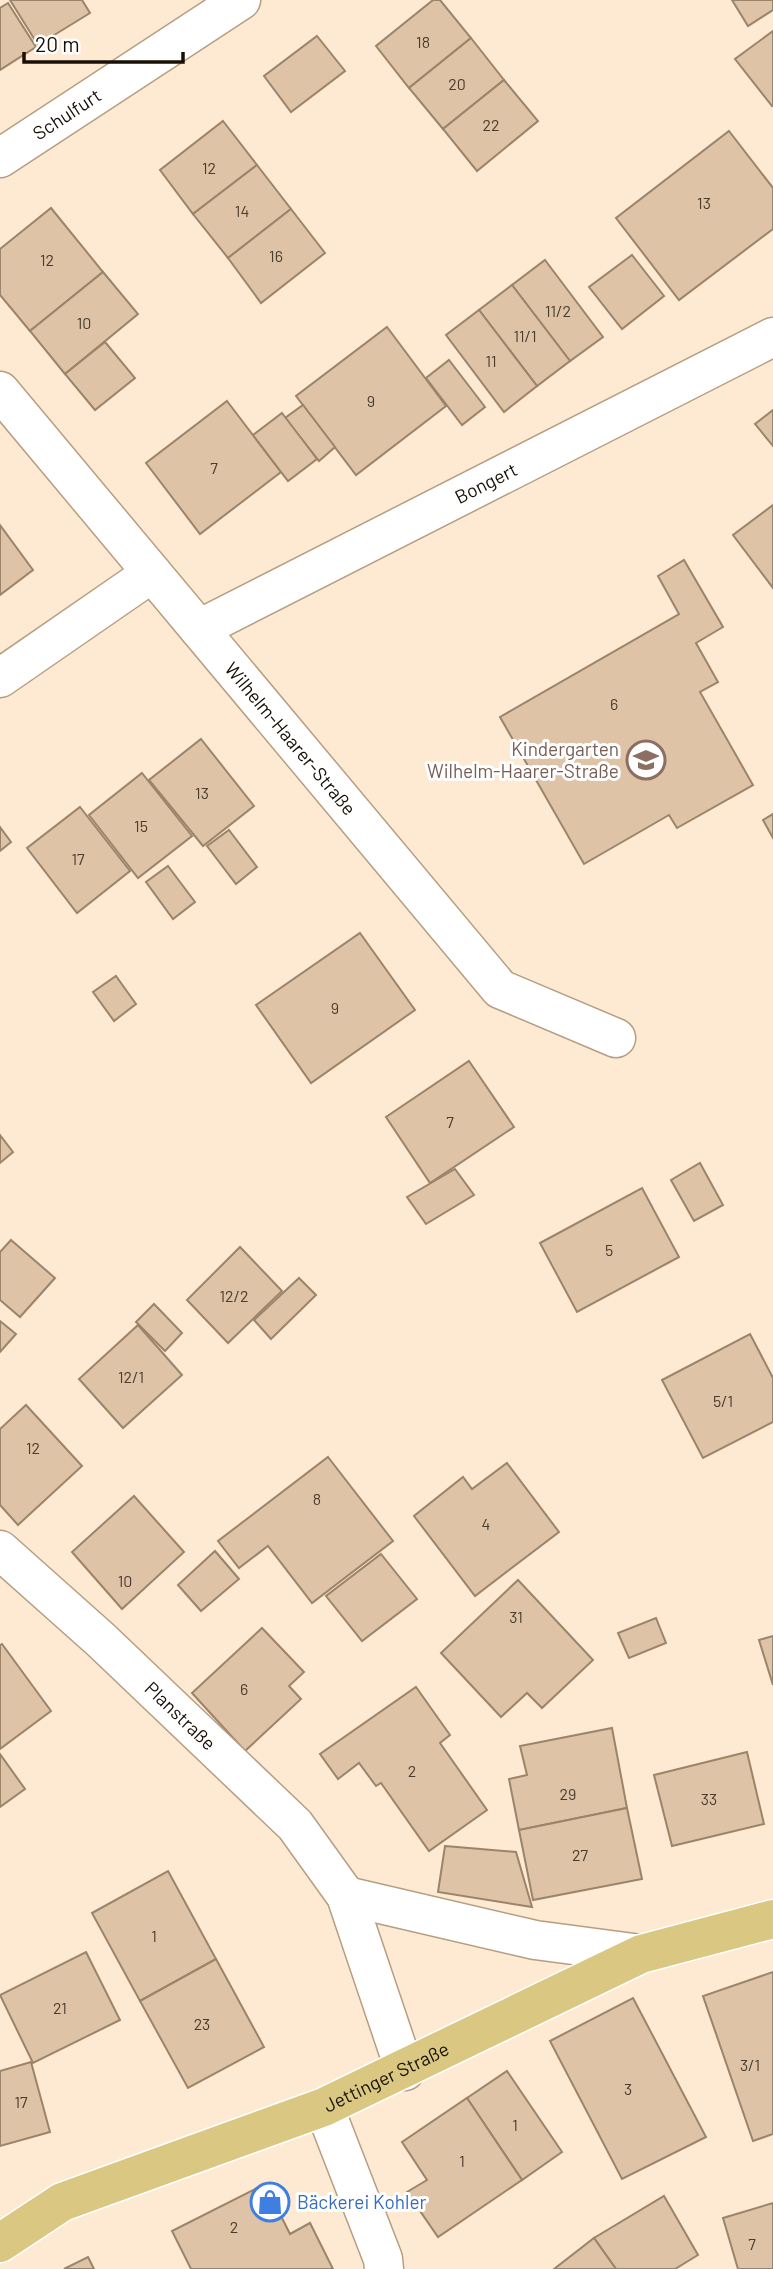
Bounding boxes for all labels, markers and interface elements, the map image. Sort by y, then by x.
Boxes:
scale bar [24,21,184,65]
text: 20 m [35,31,80,56]
house number: 18 [416,32,430,51]
house number: 20 [448,74,466,93]
street label: Schulfurt [28,83,105,144]
house number: 22 [482,115,500,134]
house number: 12 [202,158,216,177]
house number: 13 [697,193,711,212]
house number: 14 [235,201,249,220]
house number: 16 [269,246,283,265]
house number: 12 [40,250,54,269]
house number: 11/2 [545,301,571,320]
house number: 10 [77,313,91,332]
house number: 11/1 [513,326,537,345]
house number: 11 [485,351,497,370]
house number: 9 [367,391,375,410]
street label: Bongert [451,457,521,508]
house number: 7 [210,458,218,477]
street label: Wilhelm-Haarer-Straße [220,657,361,819]
house number: 6 [610,694,618,713]
place label: Kindergarten Wilhelm-Haarer-Straße [427,737,619,782]
school or university icon: Kindergarten Wilhelm-Haarer-Straße [625,739,667,781]
house number: 13 [195,783,209,802]
house number: 15 [134,816,148,835]
house number: 17 [71,849,85,868]
house number: 9 [331,998,339,1017]
house number: 7 [446,1112,454,1131]
house number: 5 [605,1240,613,1259]
house number: 12/2 [219,1286,249,1305]
house number: 12/1 [118,1367,144,1386]
house number: 5/1 [713,1391,733,1410]
house number: 12 [26,1438,40,1457]
house number: 8 [313,1489,321,1508]
house number: 4 [482,1514,490,1533]
house number: 10 [118,1571,132,1590]
house number: 31 [509,1607,523,1626]
street label: Planstraße [141,1676,221,1754]
house number: 6 [240,1679,248,1698]
house number: 2 [408,1761,416,1780]
house number: 29 [560,1784,576,1803]
house number: 33 [701,1789,717,1808]
house number: 27 [572,1845,588,1864]
house number: 1 [151,1926,157,1945]
house number: 21 [53,1998,67,2017]
house number: 23 [194,2014,210,2033]
street label: Jettinger Straße [320,2037,452,2117]
house number: 3/1 [740,2055,760,2074]
house number: 3 [624,2079,632,2098]
house number: 17 [14,2092,28,2111]
house number: 1 [512,2115,518,2134]
house number: 1 [459,2151,465,2170]
shop icon: Bäckerei Kohler [249,2181,291,2223]
place label: Bäckerei Kohler [297,2190,427,2213]
house number: 2 [230,2217,238,2236]
house number: 7 [748,2234,756,2253]

